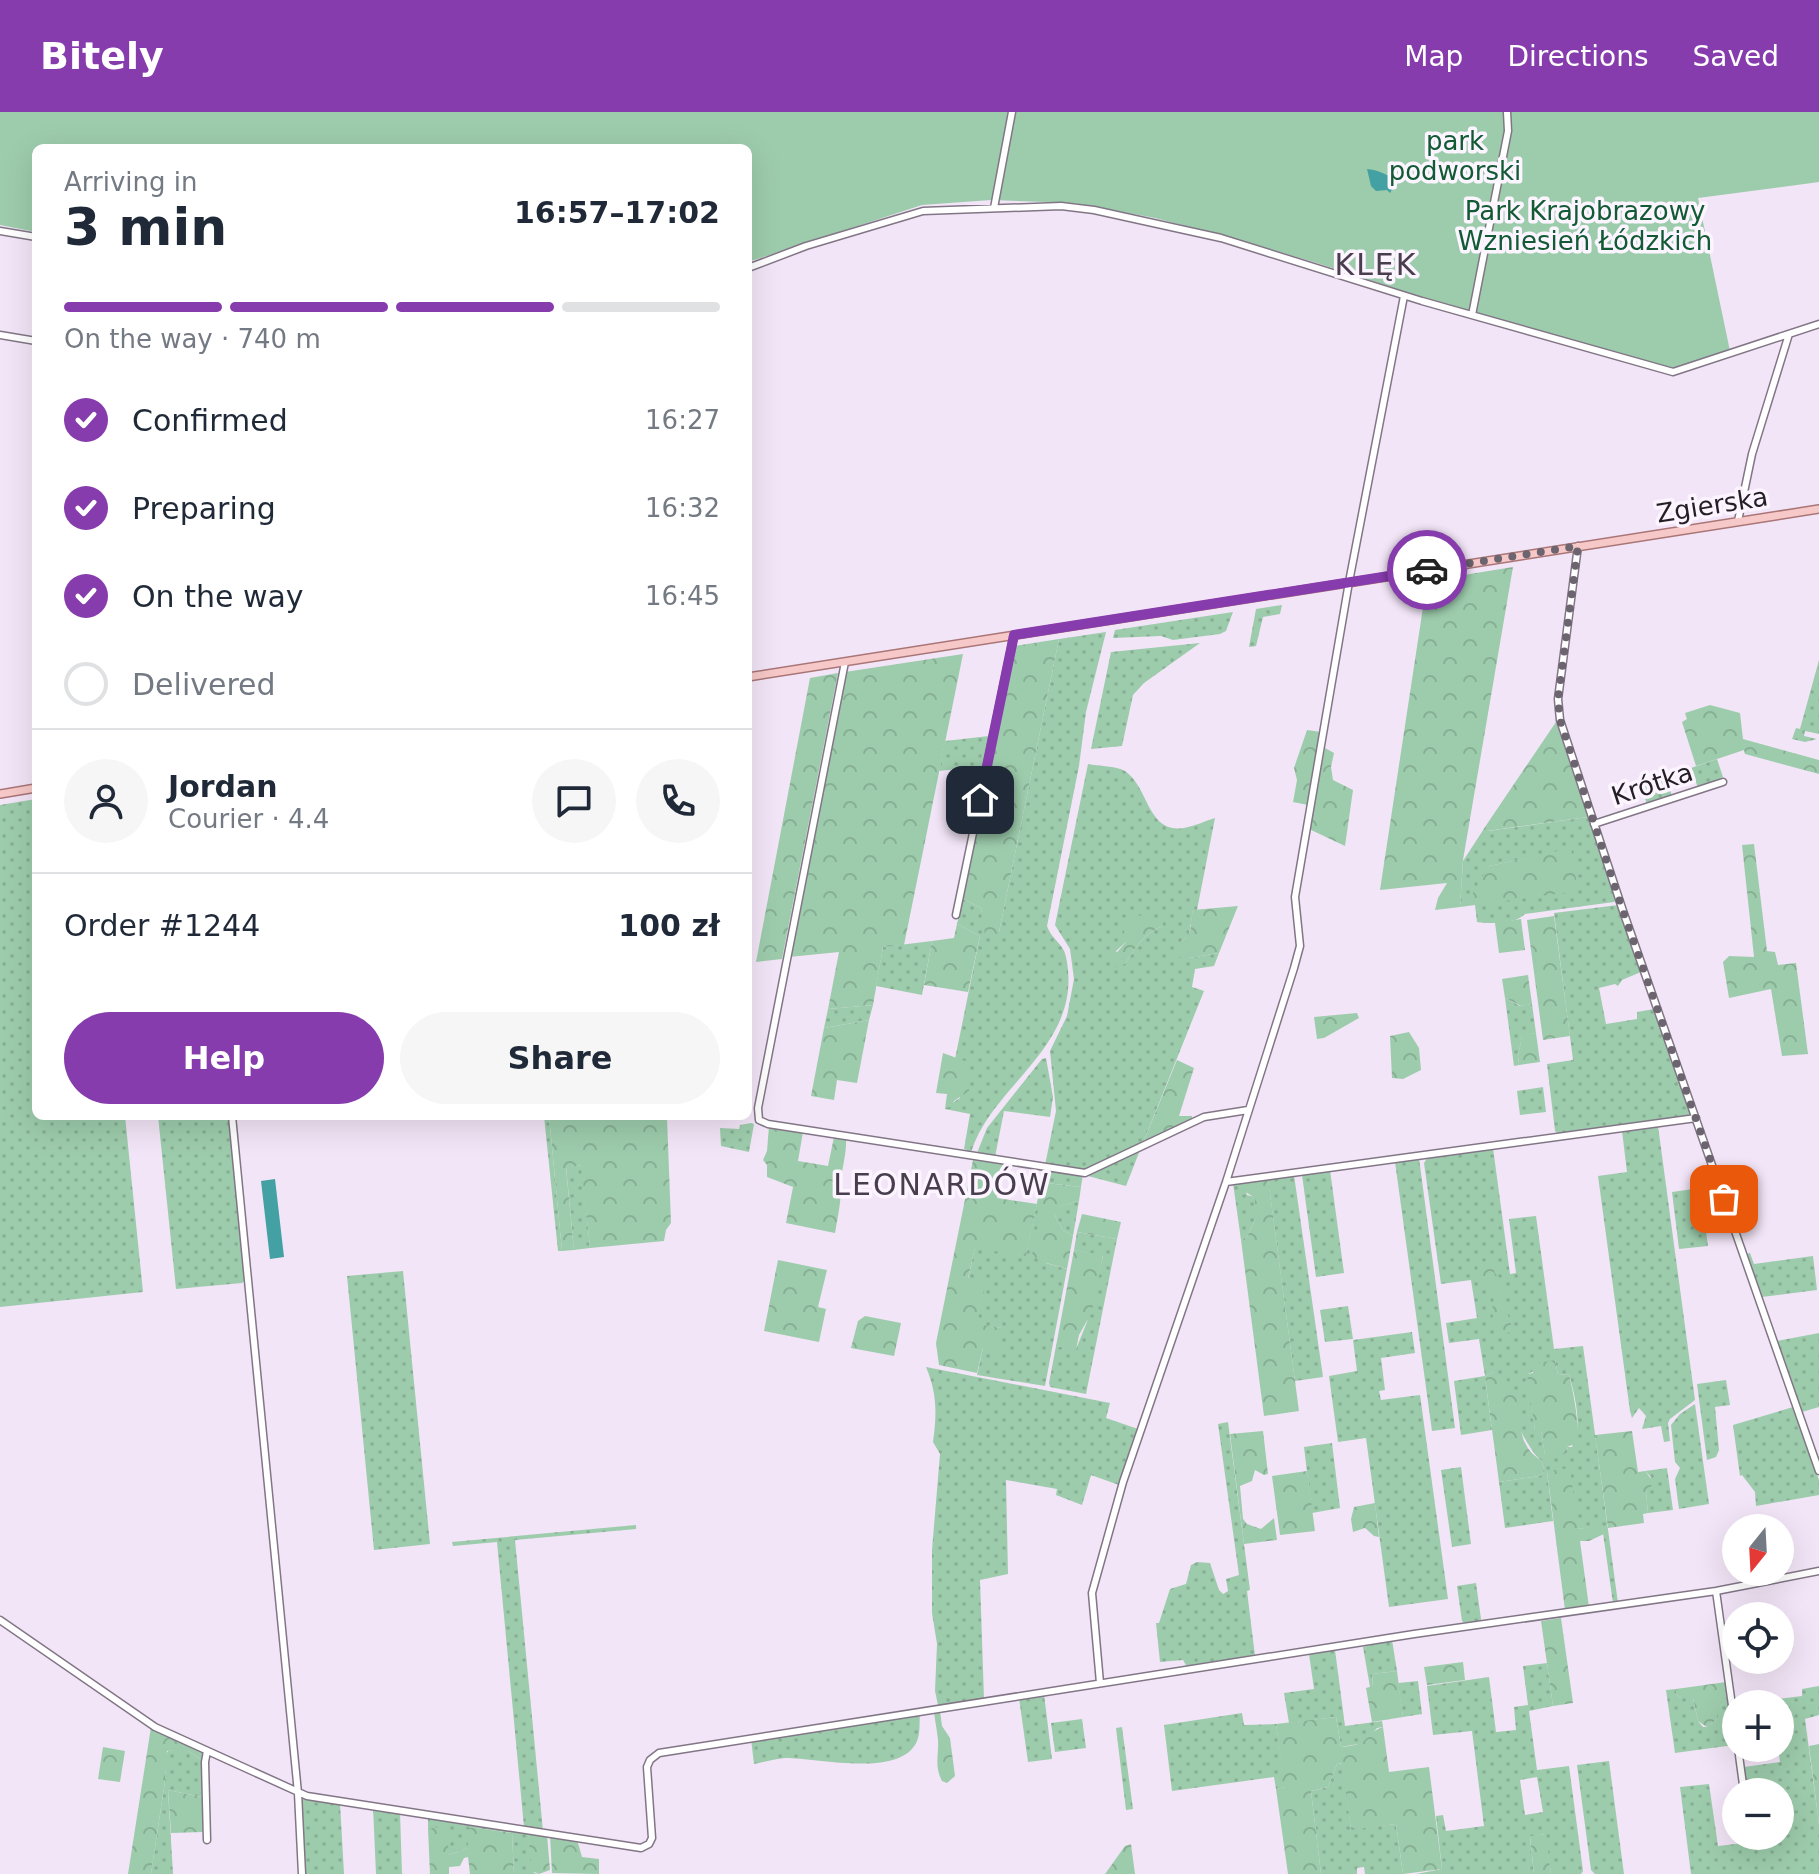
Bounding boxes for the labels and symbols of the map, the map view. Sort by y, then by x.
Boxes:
park label: park podworski [1389,126,1521,186]
park label: Park Krajobrazowy Wzniesień Łódzkich [1458,196,1712,256]
district label: KLĘK [1334,247,1418,282]
street label: Zgierska [1654,481,1770,529]
courier [1387,530,1467,610]
street label: Krótka [1608,757,1696,811]
pin [946,766,1014,834]
pin [1690,1165,1758,1233]
district label: LEONARDÓW [833,1166,1051,1202]
north arrow [1722,1514,1794,1586]

